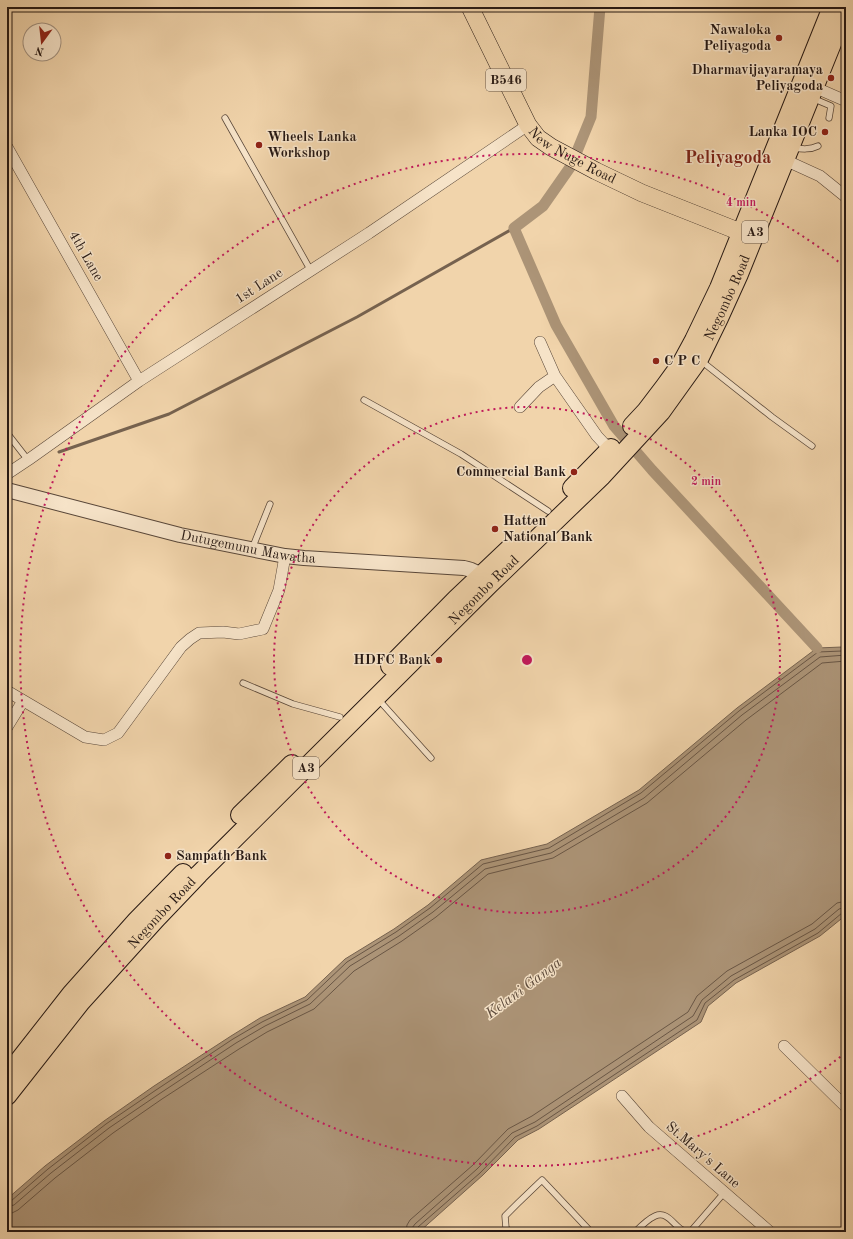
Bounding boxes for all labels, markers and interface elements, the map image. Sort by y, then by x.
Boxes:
north arrow [22,22,62,62]
place label: Nawaloka Peliyagoda [703,23,771,53]
marker: Nawaloka Peliyagoda [774,33,784,43]
text: N [34,44,45,57]
place label: Dharmavijayaramaya Peliyagoda [692,63,823,93]
road number: B546 [486,69,526,91]
marker: Dharmavijayaramaya Peliyagoda [826,73,836,83]
street label: New Nuge Road [525,125,618,186]
place label: Lanka IOC [748,125,817,139]
marker: Lanka IOC [820,127,830,137]
place label: Wheels Lanka Workshop [267,130,357,160]
marker: Wheels Lanka Workshop [254,140,264,150]
district label: Peliyagoda [685,149,771,167]
text: 4 min [726,197,756,209]
road number: A3 [742,221,768,243]
street label: 4th Lane [66,229,106,283]
street label: Negombo Road [702,253,753,343]
street label: 1st Lane [233,266,285,306]
place label: C P C [664,354,700,368]
marker: C P C [651,356,661,366]
place label: Commercial Bank [456,465,566,479]
marker: Commercial Bank [569,467,579,477]
text: 2 min [691,476,721,488]
place label: Hatten National Bank [503,514,593,544]
marker: Hatten National Bank [490,524,500,534]
street label: Dutugemunu Mawatha [179,528,316,566]
street label: Negombo Road [446,553,522,628]
place label: HDFC Bank [353,653,431,667]
centre of rings [520,653,534,667]
marker: HDFC Bank [434,655,444,665]
road number: A3 [293,757,319,779]
place label: Sampath Bank [176,849,267,863]
marker: Sampath Bank [163,851,173,861]
street label: Negombo Road [126,875,199,952]
water label: Kelani Ganga [482,956,565,1023]
street label: St.Mary's Lane [663,1119,743,1191]

